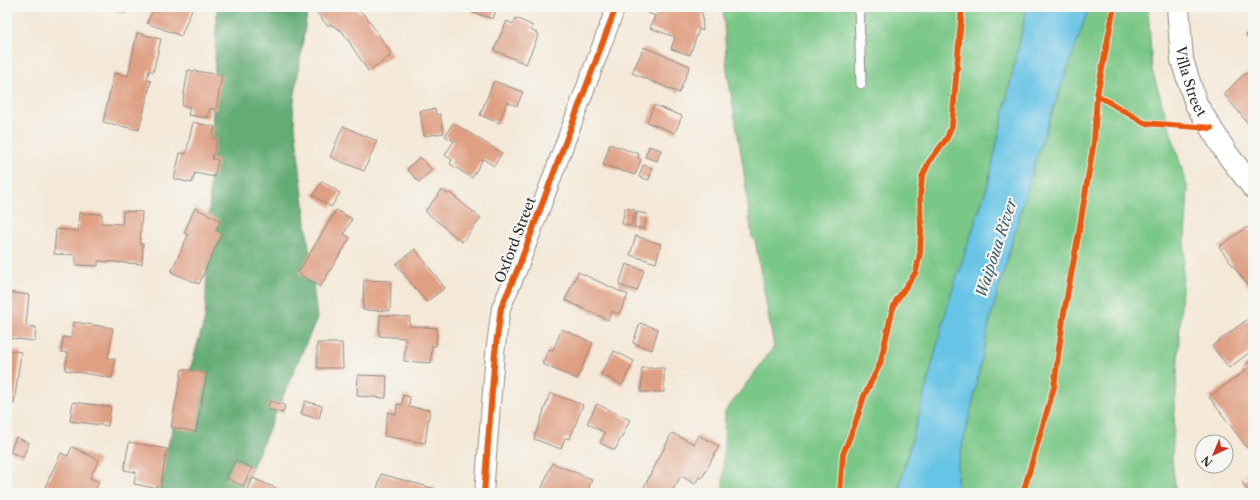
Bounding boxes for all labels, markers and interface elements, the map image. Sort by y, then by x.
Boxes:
street label: Villa Street [1172,45,1211,120]
street label: Oxford Street [490,194,540,286]
water label: Waipōua River [971,195,1021,300]
north arrow [1194,434,1234,474]
text: N [1198,453,1215,470]

